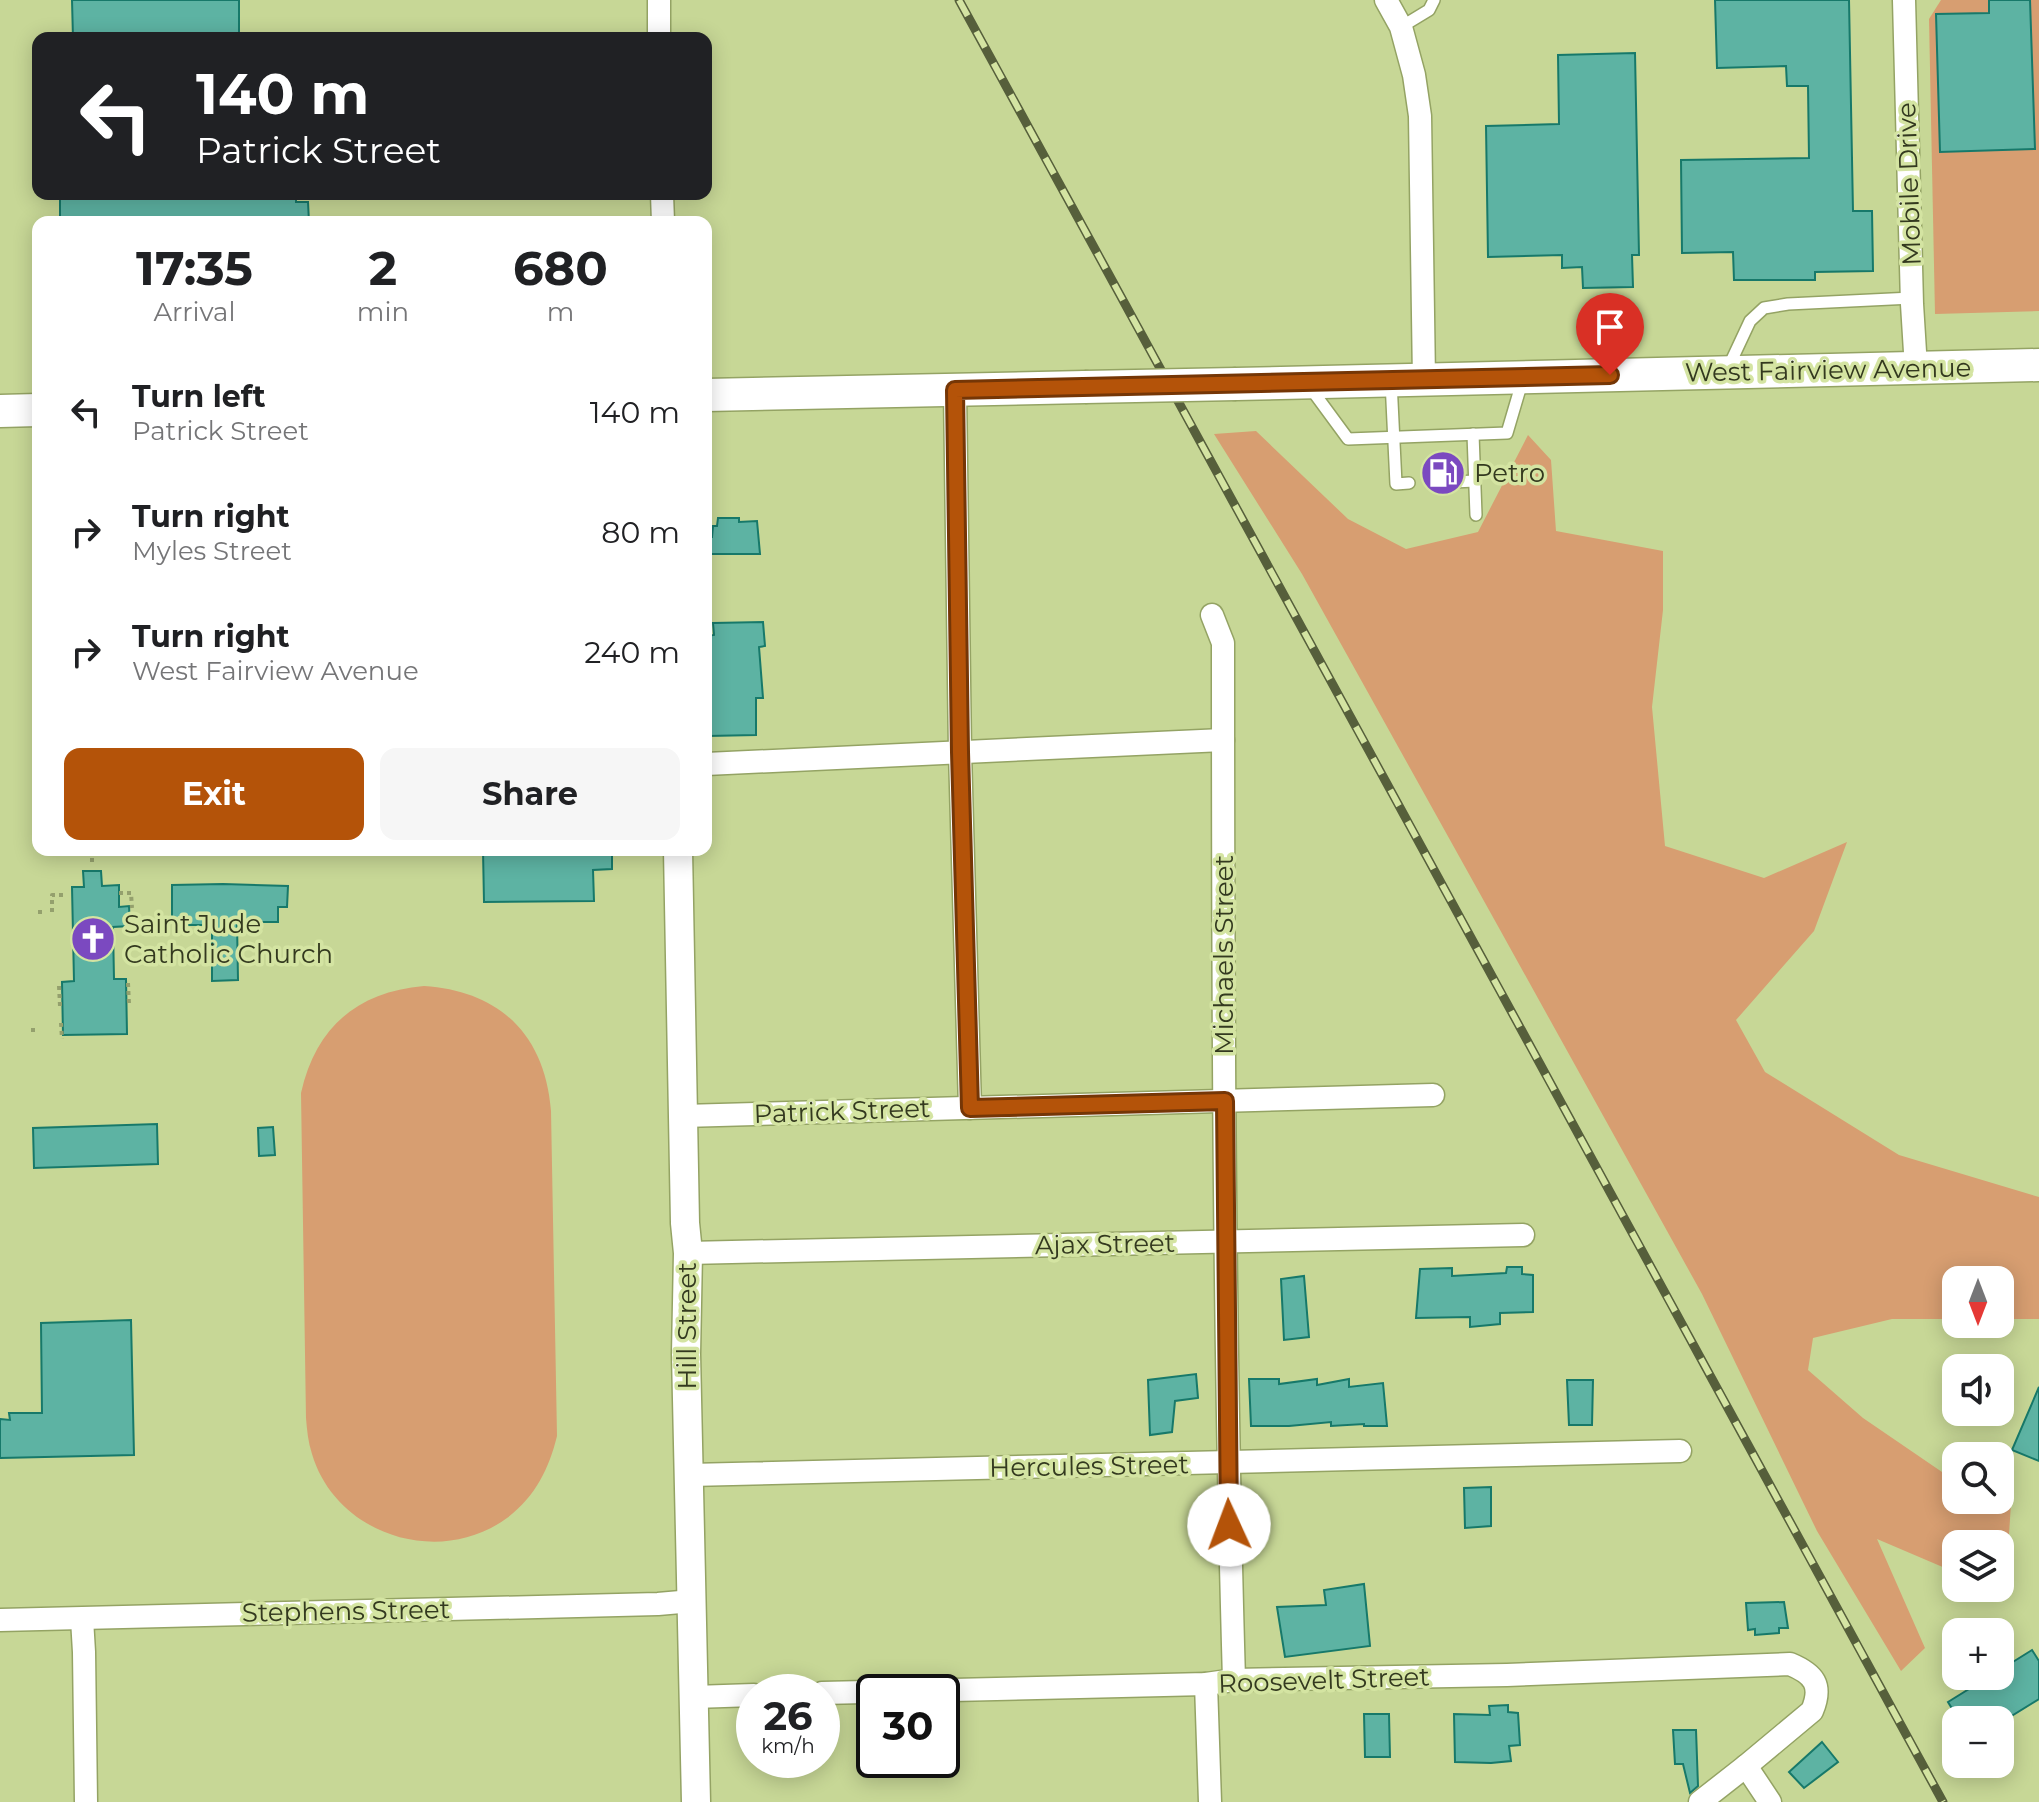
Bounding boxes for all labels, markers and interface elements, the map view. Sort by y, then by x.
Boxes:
text: 140 m [196,60,369,128]
icon: left [64,64,168,168]
street label: Mobile Drive [1890,102,1928,266]
text: Patrick Street [196,128,441,172]
text: 17:35 [136,239,253,297]
text: 2 [369,239,397,297]
text: 680 [513,239,608,297]
pin [1576,293,1644,375]
text: Arrival [153,296,235,328]
text: min [357,296,409,328]
text: m [547,296,574,328]
icon: arrive [1588,305,1632,349]
street label: West Fairview Avenue [1684,352,1972,388]
text: Turn left [132,378,265,415]
icon: left [64,390,108,434]
text: 140 m [590,394,680,431]
text: Patrick Street [132,415,309,447]
fuel station icon: Petro [1419,449,1467,497]
place label: Petro [1474,457,1545,489]
text: Turn right [132,498,289,535]
icon: right [64,510,108,554]
text: 80 m [601,514,680,551]
text: Myles Street [132,535,292,567]
text: Turn right [132,618,289,655]
icon: right [64,630,108,674]
text: 240 m [584,634,680,671]
text: West Fairview Avenue [132,655,419,687]
button: Exit [64,748,364,840]
button: Share [380,748,680,840]
street label: Michaels Street [1208,855,1240,1055]
place label: Saint Jude Catholic Church [124,908,333,970]
church icon: Saint Jude Catholic Church [69,915,117,963]
street label: Patrick Street [753,1092,931,1130]
street label: Ajax Street [1035,1227,1175,1261]
street label: Hill Street [671,1262,703,1390]
north arrow [1942,1266,2014,1338]
map controls [1942,1266,2014,1778]
button: sound [1942,1354,2014,1426]
button: search [1942,1442,2014,1514]
street label: Hercules Street [989,1448,1189,1484]
position arrow [1187,1483,1271,1567]
button: layers [1942,1530,2014,1602]
street label: Stephens Street [242,1593,450,1629]
button: + [1942,1618,2014,1690]
street label: Roosevelt Street [1218,1660,1430,1700]
speed limit sign: 30 [856,1674,960,1778]
text: 26 [763,1691,813,1740]
button: − [1942,1706,2014,1778]
text: km/h [761,1734,815,1758]

